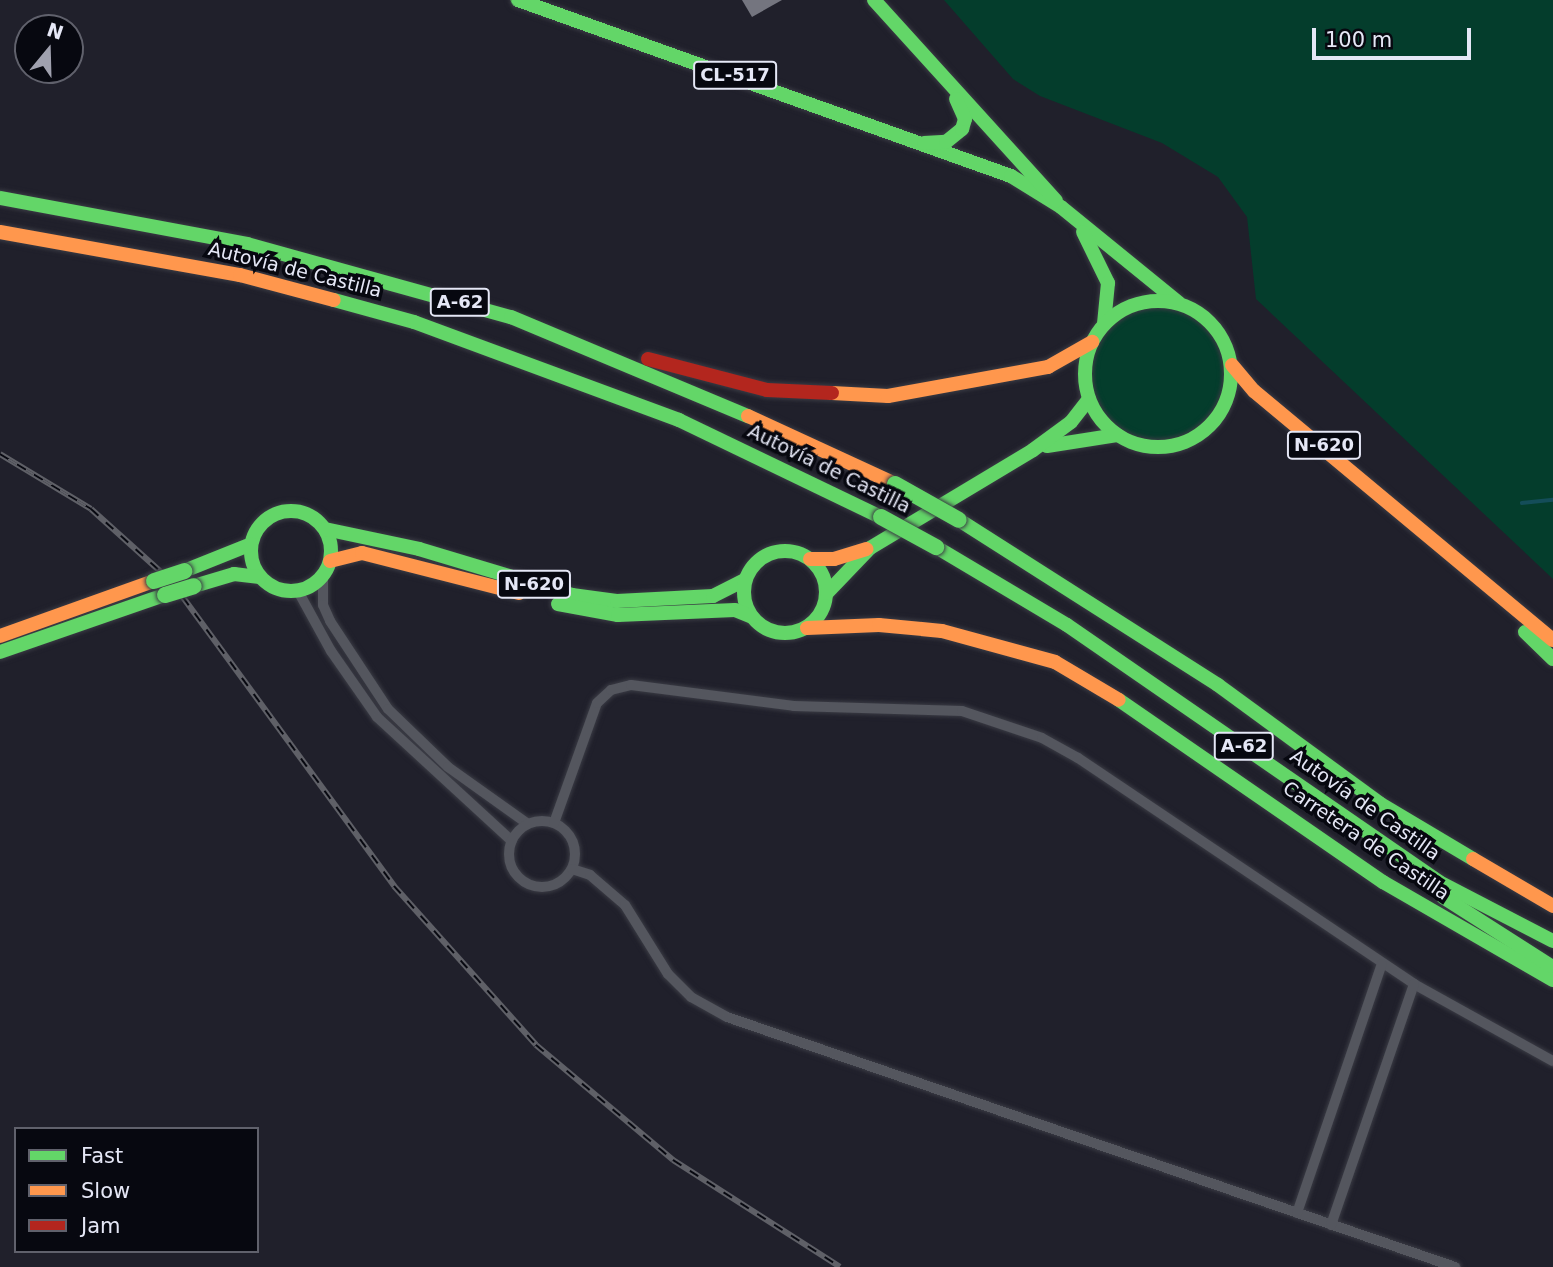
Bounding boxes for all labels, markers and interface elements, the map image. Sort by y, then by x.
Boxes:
north arrow [14,14,84,84]
scale bar [1315,14,1474,58]
text: N [44,18,66,44]
text: 100 m [1325,28,1392,52]
road number: CL-517 [693,60,777,90]
street label: Autovía de Castilla [206,237,384,303]
road number: A-62 [428,288,491,316]
street label: Autovía de Castilla [744,420,914,518]
road number: N-620 [1286,430,1362,460]
road number: N-620 [496,570,572,598]
road number: A-62 [1212,732,1276,760]
street label: Autovía de Castilla [1286,745,1444,865]
street label: Carretera de Castilla [1279,777,1453,905]
legend [14,1127,259,1253]
text: Fast [81,1144,123,1168]
text: Slow [81,1179,130,1203]
text: Jam [81,1214,121,1238]

